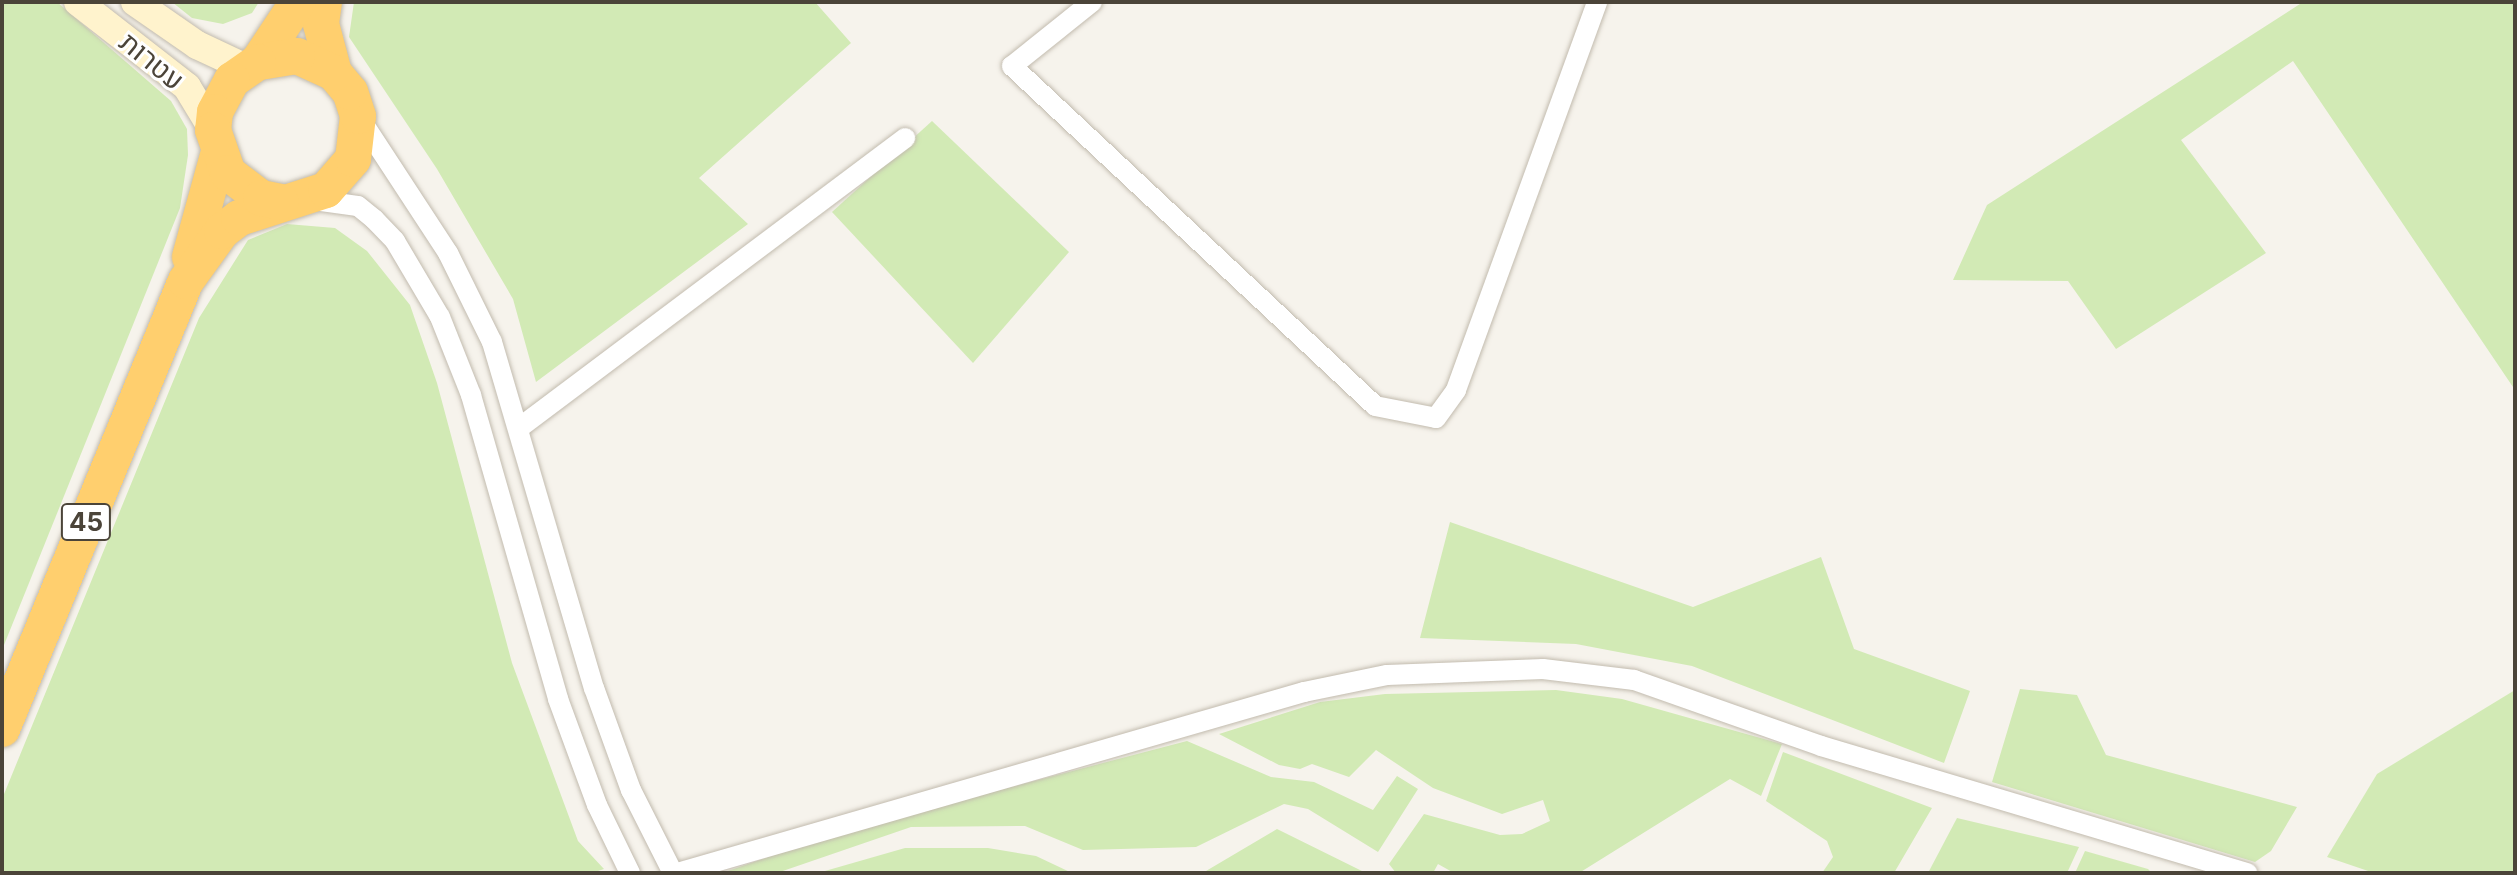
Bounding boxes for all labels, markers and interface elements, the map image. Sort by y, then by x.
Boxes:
street label: עטרות [113,25,191,97]
road number: 45 [60,500,112,544]

